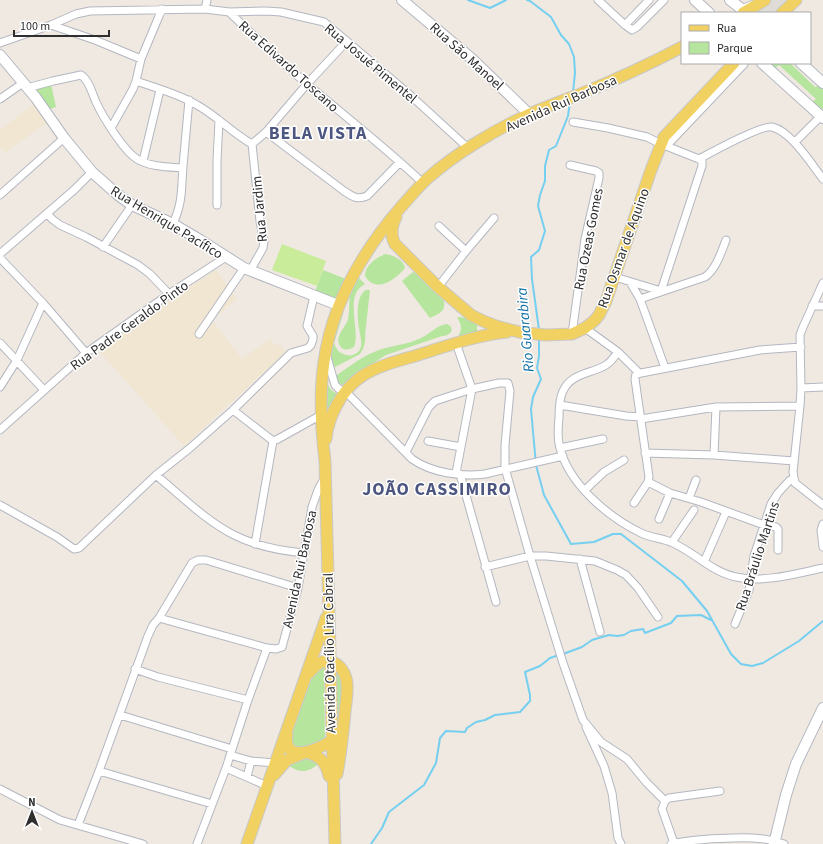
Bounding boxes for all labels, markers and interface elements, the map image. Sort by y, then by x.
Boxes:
scale bar [14,12,109,38]
legend [681,12,811,64]
street label: Rua Edivardo Toscano [234,16,343,117]
text: 100 m [20,18,50,35]
street label: Rua São Manoel [425,18,508,96]
street label: Rua Josué Pimentel [320,19,421,109]
text: Rua [717,20,736,37]
text: Parque [717,40,753,57]
street label: Avenida Rui Barbosa [503,70,620,137]
district label: BELA VISTA [269,121,367,146]
street label: Rua Jardim [247,175,273,243]
street label: Rua Henrique Pacífico [106,181,227,264]
street label: Rua Ozeas Gomes [569,186,609,292]
street label: Rua Osmar de Aquino [593,186,655,311]
street label: Rua Padre Geraldo Pinto [66,276,193,376]
water label: Rio Guarabira [511,287,540,373]
district label: JOÃO CASSIMIRO [362,477,512,502]
street label: Rua Bráulio Martins [731,499,785,614]
street label: Avenida Rui Barbosa [278,509,322,630]
street label: Avenida Otacílio Lira Cabral [319,572,341,733]
north arrow [12,792,52,832]
text: N [28,795,36,810]

